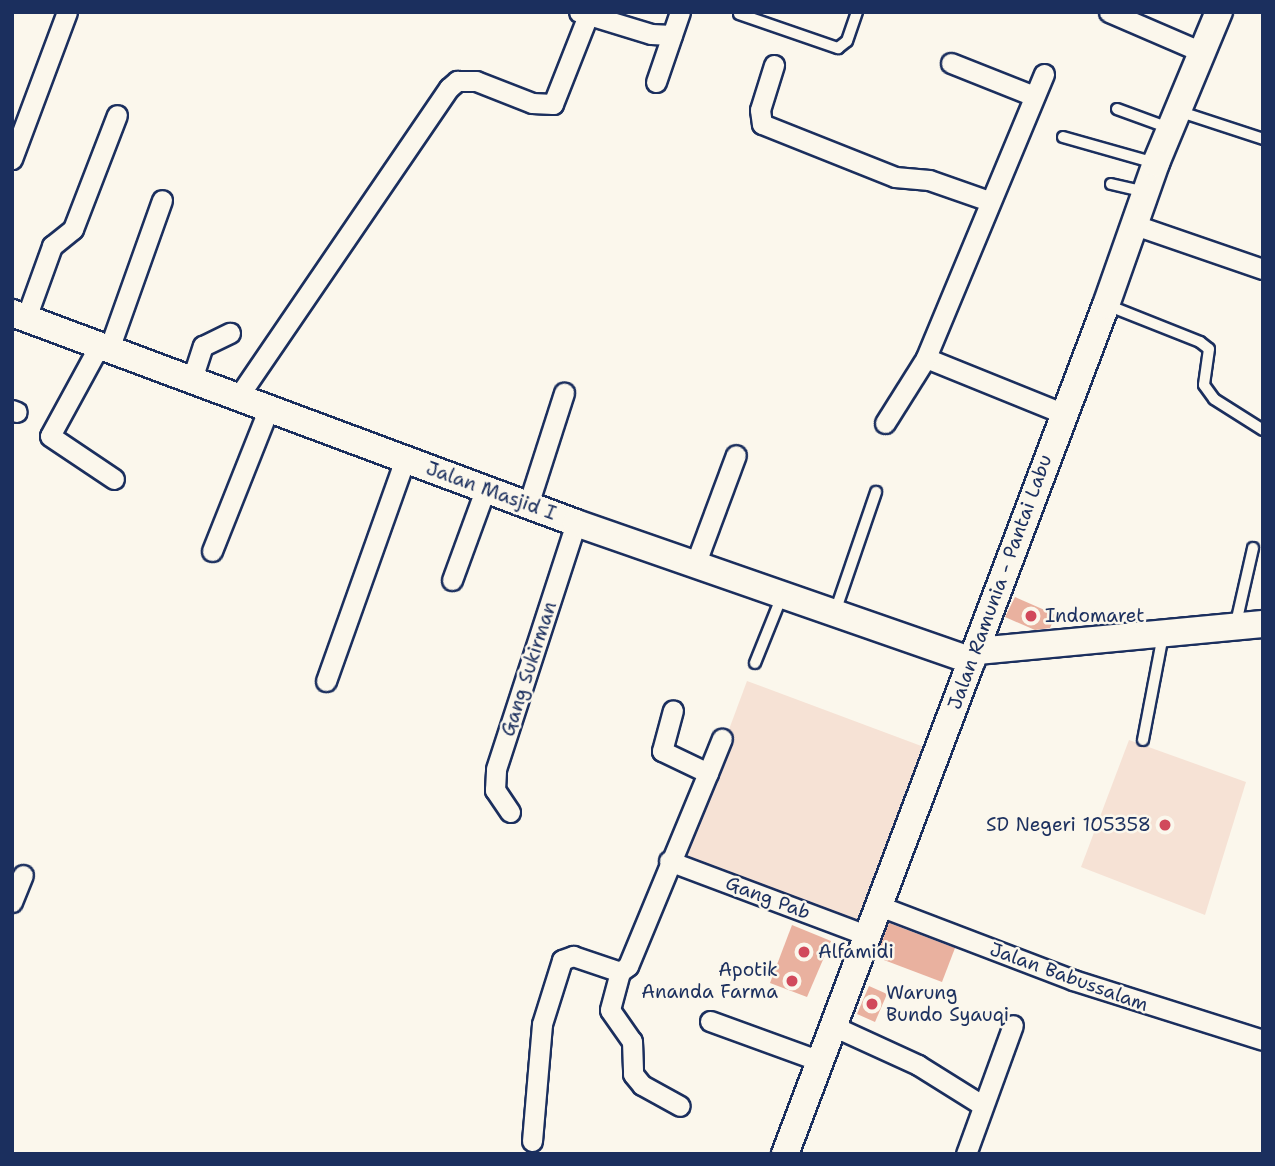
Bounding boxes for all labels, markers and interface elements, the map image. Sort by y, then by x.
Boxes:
street label: Jalan Ramunia - Pantai Labu [943,451,1057,713]
street label: Jalan Masjid I [423,457,559,525]
street label: Gang Sukirman [496,599,562,739]
place label: Indomaret [1045,605,1145,627]
marker: Indomaret [1023,608,1039,624]
place label: SD Negeri 105358 [986,814,1151,836]
marker: SD Negeri 105358 [1157,817,1173,833]
street label: Gang Pab [722,871,814,925]
street label: Jalan Babussalam [987,938,1151,1016]
place label: Alfamidi [818,941,894,963]
marker: Alfamidi [796,944,812,960]
place label: Apotik Ananda Farma [641,959,778,1003]
marker: Apotik Ananda Farma [784,973,800,989]
place label: Warung Bundo Syauqi [886,982,1009,1026]
marker: Warung Bundo Syauqi [864,996,880,1012]

